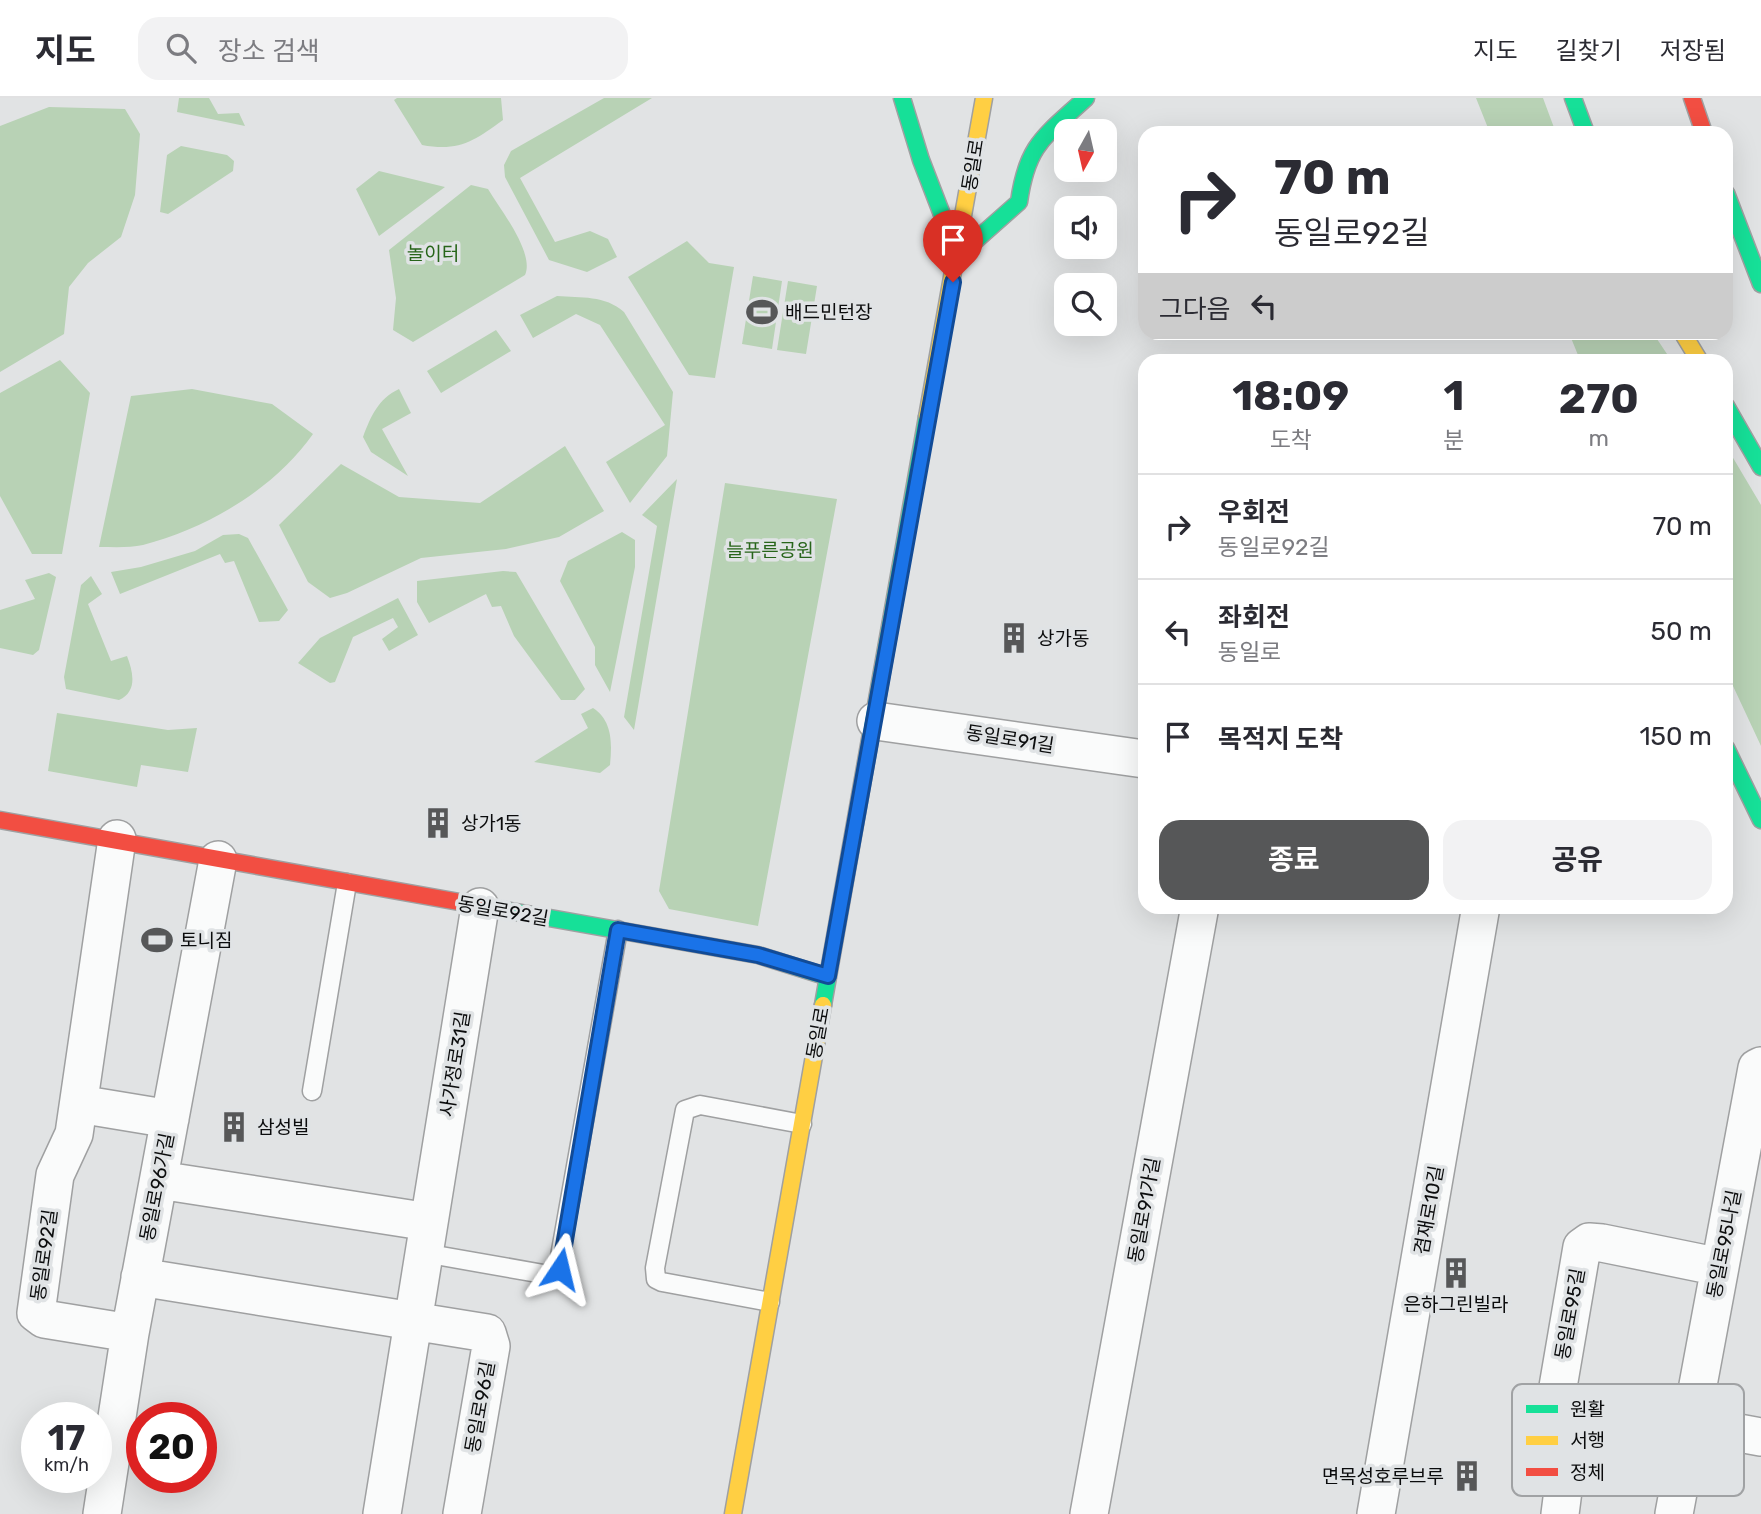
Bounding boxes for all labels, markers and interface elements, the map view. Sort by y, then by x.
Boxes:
search box [138,17,628,80]
icon: search [162,29,200,67]
text: 지도 [35,31,96,70]
text: 장소 검색 [218,36,320,67]
text: 지도 [1473,37,1518,65]
text: 길찾기 [1556,37,1622,65]
text: 저장됨 [1660,37,1726,65]
north arrow [1054,119,1116,182]
map controls [1054,119,1117,336]
street label: 동일로 [958,137,988,193]
text: 70 m [1274,148,1391,206]
icon: right [1159,154,1250,245]
button: sound [1054,196,1117,259]
pin [923,210,983,282]
text: 동일로92길 [1274,214,1430,252]
icon: arrive [934,221,972,259]
park label: 놀이터 [407,242,459,265]
button: search [1054,273,1117,336]
icon: left [1245,287,1283,325]
text: 그다음 [1159,294,1231,325]
sports icon: 배드민턴장 [745,295,779,329]
place label: 배드민턴장 [785,301,872,324]
text: 18:09 [1232,371,1349,421]
text: 1 [1444,371,1464,421]
text: 270 [1559,374,1639,424]
text: m [1589,424,1609,452]
text: 도착 [1270,426,1312,454]
text: 분 [1443,426,1465,454]
text: 우회전 [1218,497,1290,528]
icon: right [1159,508,1197,546]
text: 70 m [1653,511,1712,542]
text: 동일로92길 [1218,533,1330,561]
park label: 늘푸른공원 [726,539,814,562]
text: 좌회전 [1218,602,1290,633]
icon: left [1159,613,1197,651]
text: 50 m [1651,616,1712,647]
building icon: 상가동 [997,621,1031,655]
place label: 상가동 [1037,627,1089,650]
text: 동일로 [1218,638,1281,666]
icon: arrive [1159,718,1197,756]
street label: 동일로91길 [964,721,1056,757]
text: 150 m [1639,721,1712,752]
text: 목적지 도착 [1218,724,1343,755]
building icon: 상가1동 [421,806,455,840]
place label: 상가1동 [461,812,522,835]
button: 종료 [1159,820,1429,900]
button: 공유 [1443,820,1712,900]
street label: 동일로92길 [456,892,550,930]
sports icon: 토니짐 [140,923,174,957]
place label: 토니짐 [180,929,232,952]
street label: 동일로 [802,1005,834,1061]
street label: 사가정로31길 [435,1010,475,1118]
building icon: 삼성빌 [217,1110,251,1144]
place label: 삼성빌 [257,1116,309,1139]
street label: 동일로96가길 [135,1131,179,1243]
street label: 동일로91가길 [1123,1155,1165,1265]
street label: 겸재로10길 [1410,1164,1448,1256]
street label: 동일로95나길 [1702,1188,1746,1300]
street label: 동일로92길 [26,1208,62,1302]
position arrow [523,1232,597,1306]
building icon: 은하그린빌라 [1439,1256,1473,1290]
street label: 동일로95길 [1551,1266,1589,1362]
place label: 은하그린빌라 [1404,1293,1508,1316]
street label: 동일로96길 [461,1359,499,1455]
legend [1512,1384,1744,1496]
text: 원활 [1570,1398,1605,1421]
speed limit sign: 20 [126,1402,217,1493]
text: 17 [48,1417,85,1459]
text: 서행 [1570,1429,1605,1452]
text: km/h [44,1454,89,1476]
building icon: 면목성호루브루 [1450,1459,1484,1493]
text: 정체 [1570,1461,1605,1484]
place label: 면목성호루브루 [1322,1465,1444,1488]

